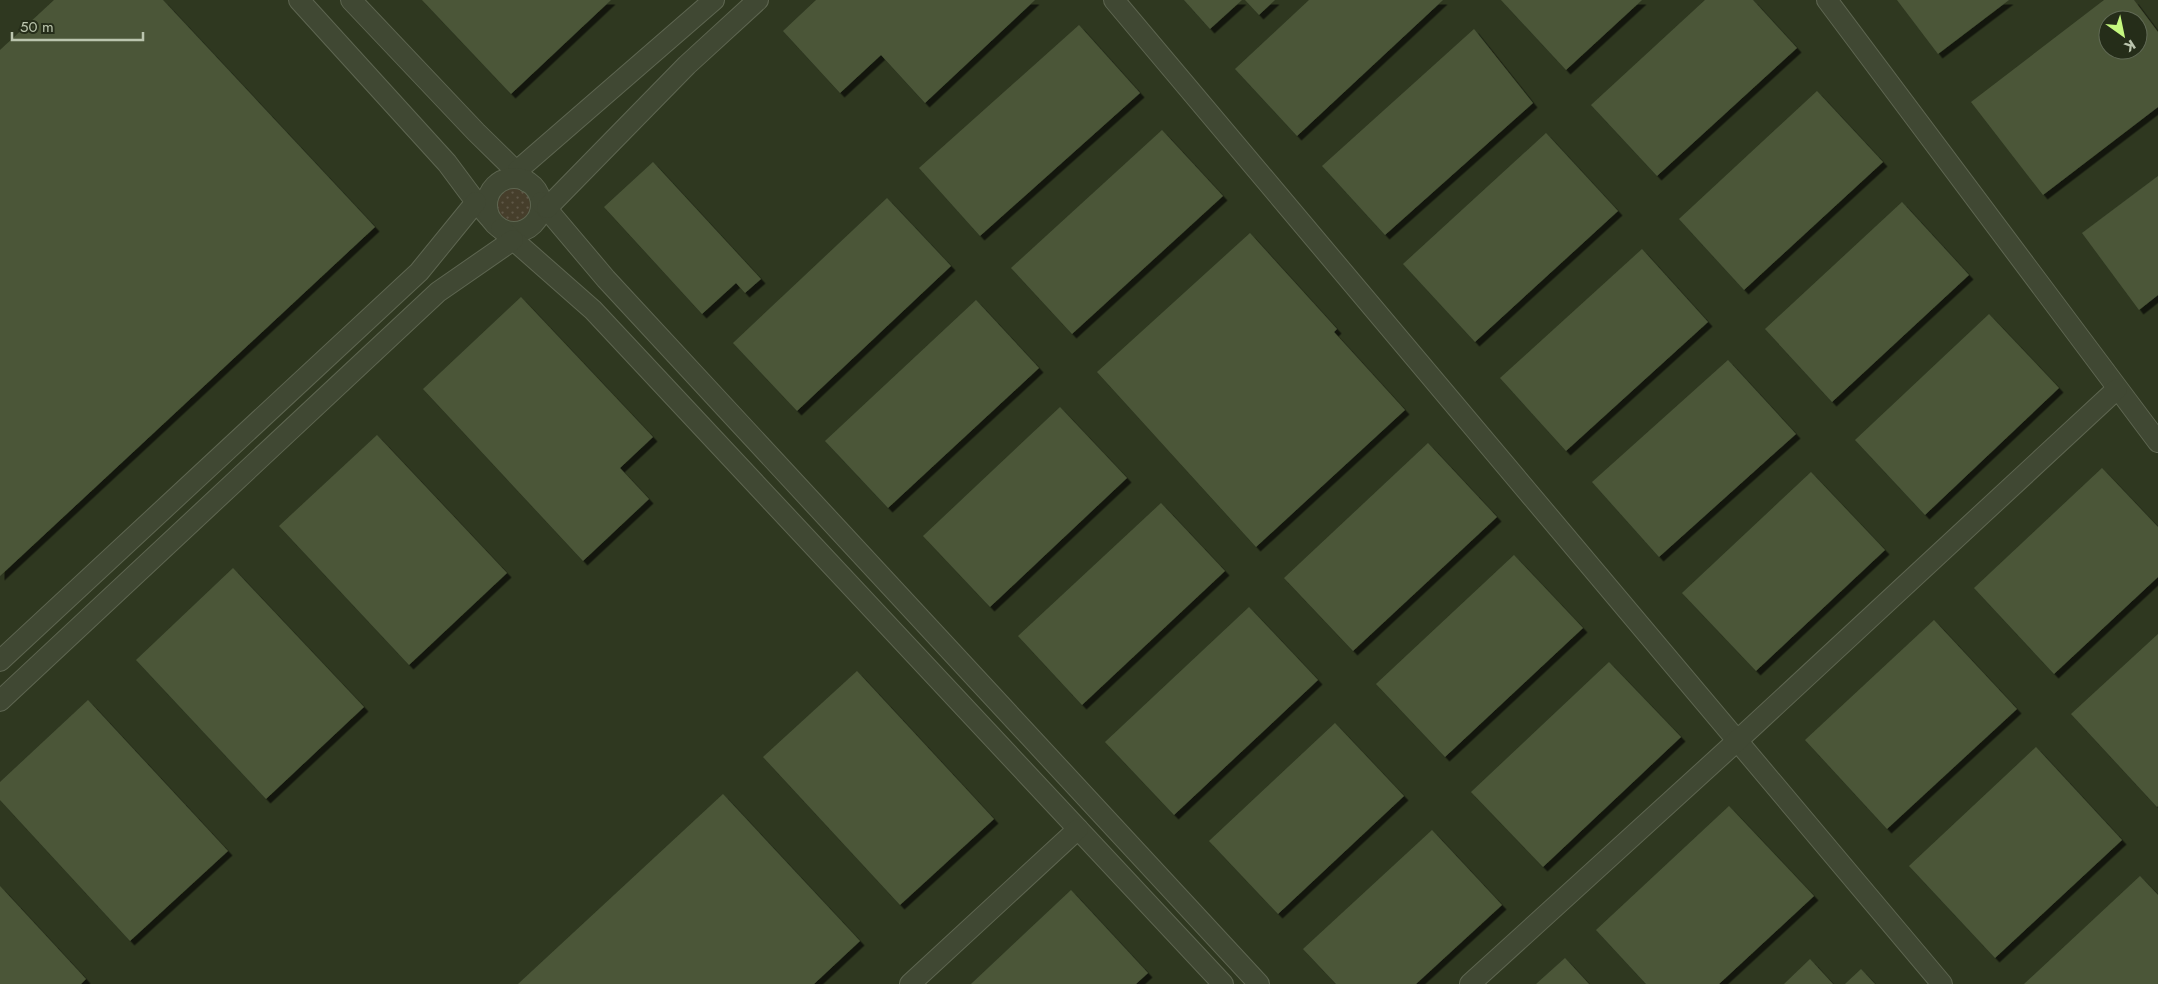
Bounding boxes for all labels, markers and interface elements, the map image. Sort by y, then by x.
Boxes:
scale bar [12,10,144,42]
north arrow [2098,10,2148,60]
text: 50 m [20,16,54,38]
text: K [2120,35,2140,57]

